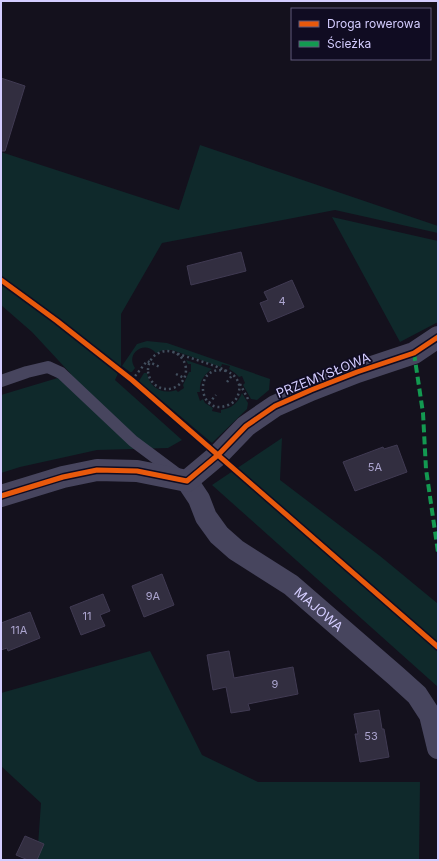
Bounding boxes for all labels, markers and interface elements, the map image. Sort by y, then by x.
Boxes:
legend [291,8,431,60]
text: Droga rowerowa [327,16,420,31]
text: Ścieżka [327,36,371,51]
house number: 4 [278,294,286,308]
street label: PRZEMYSŁOWA [274,349,372,401]
house number: 5A [368,460,383,474]
street label: MAJOWA [291,584,347,635]
house number: 9A [146,589,161,603]
house number: 11 [83,609,91,623]
house number: 11A [11,623,28,637]
house number: 9 [272,677,279,691]
house number: 53 [364,729,378,743]

